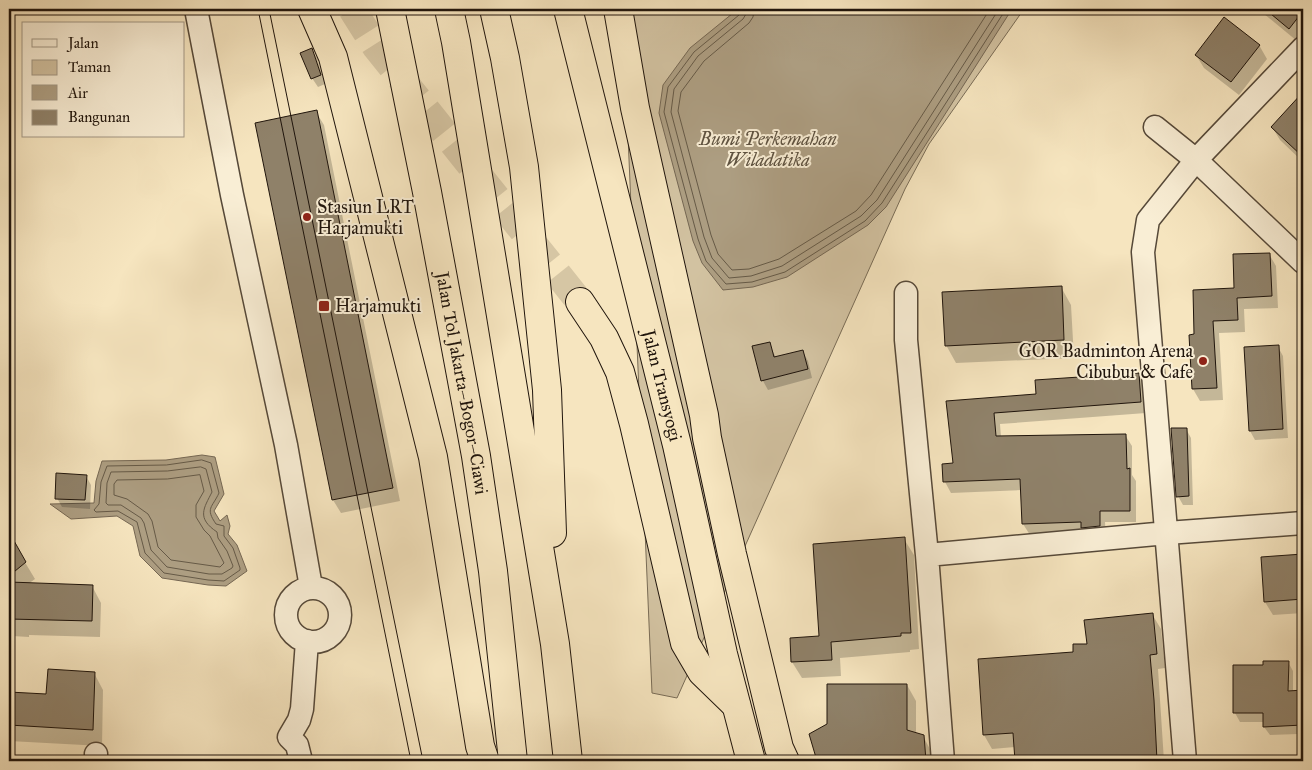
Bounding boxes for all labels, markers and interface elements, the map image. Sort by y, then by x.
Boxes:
legend [22,22,185,138]
text: Jalan [66,34,99,53]
text: Taman [68,58,111,76]
text: Air [67,84,88,102]
text: Bangunan [68,108,130,126]
park label: Bumi Perkemahan Wiladatika [698,128,837,171]
place label: Stasiun LRT Harjamukti [317,196,414,239]
marker: Stasiun LRT Harjamukti [301,211,313,223]
street label: Jalan Tol Jakarta–Bogor–Ciawi [430,268,493,496]
place label: Harjamukti [335,295,421,317]
marker: Harjamukti [317,299,331,313]
street label: Jalan Transyogi [636,325,687,443]
place label: GOR Badminton Arena Cibubur & Cafe [1019,340,1193,383]
marker: GOR Badminton Arena Cibubur & Cafe [1197,355,1209,367]

